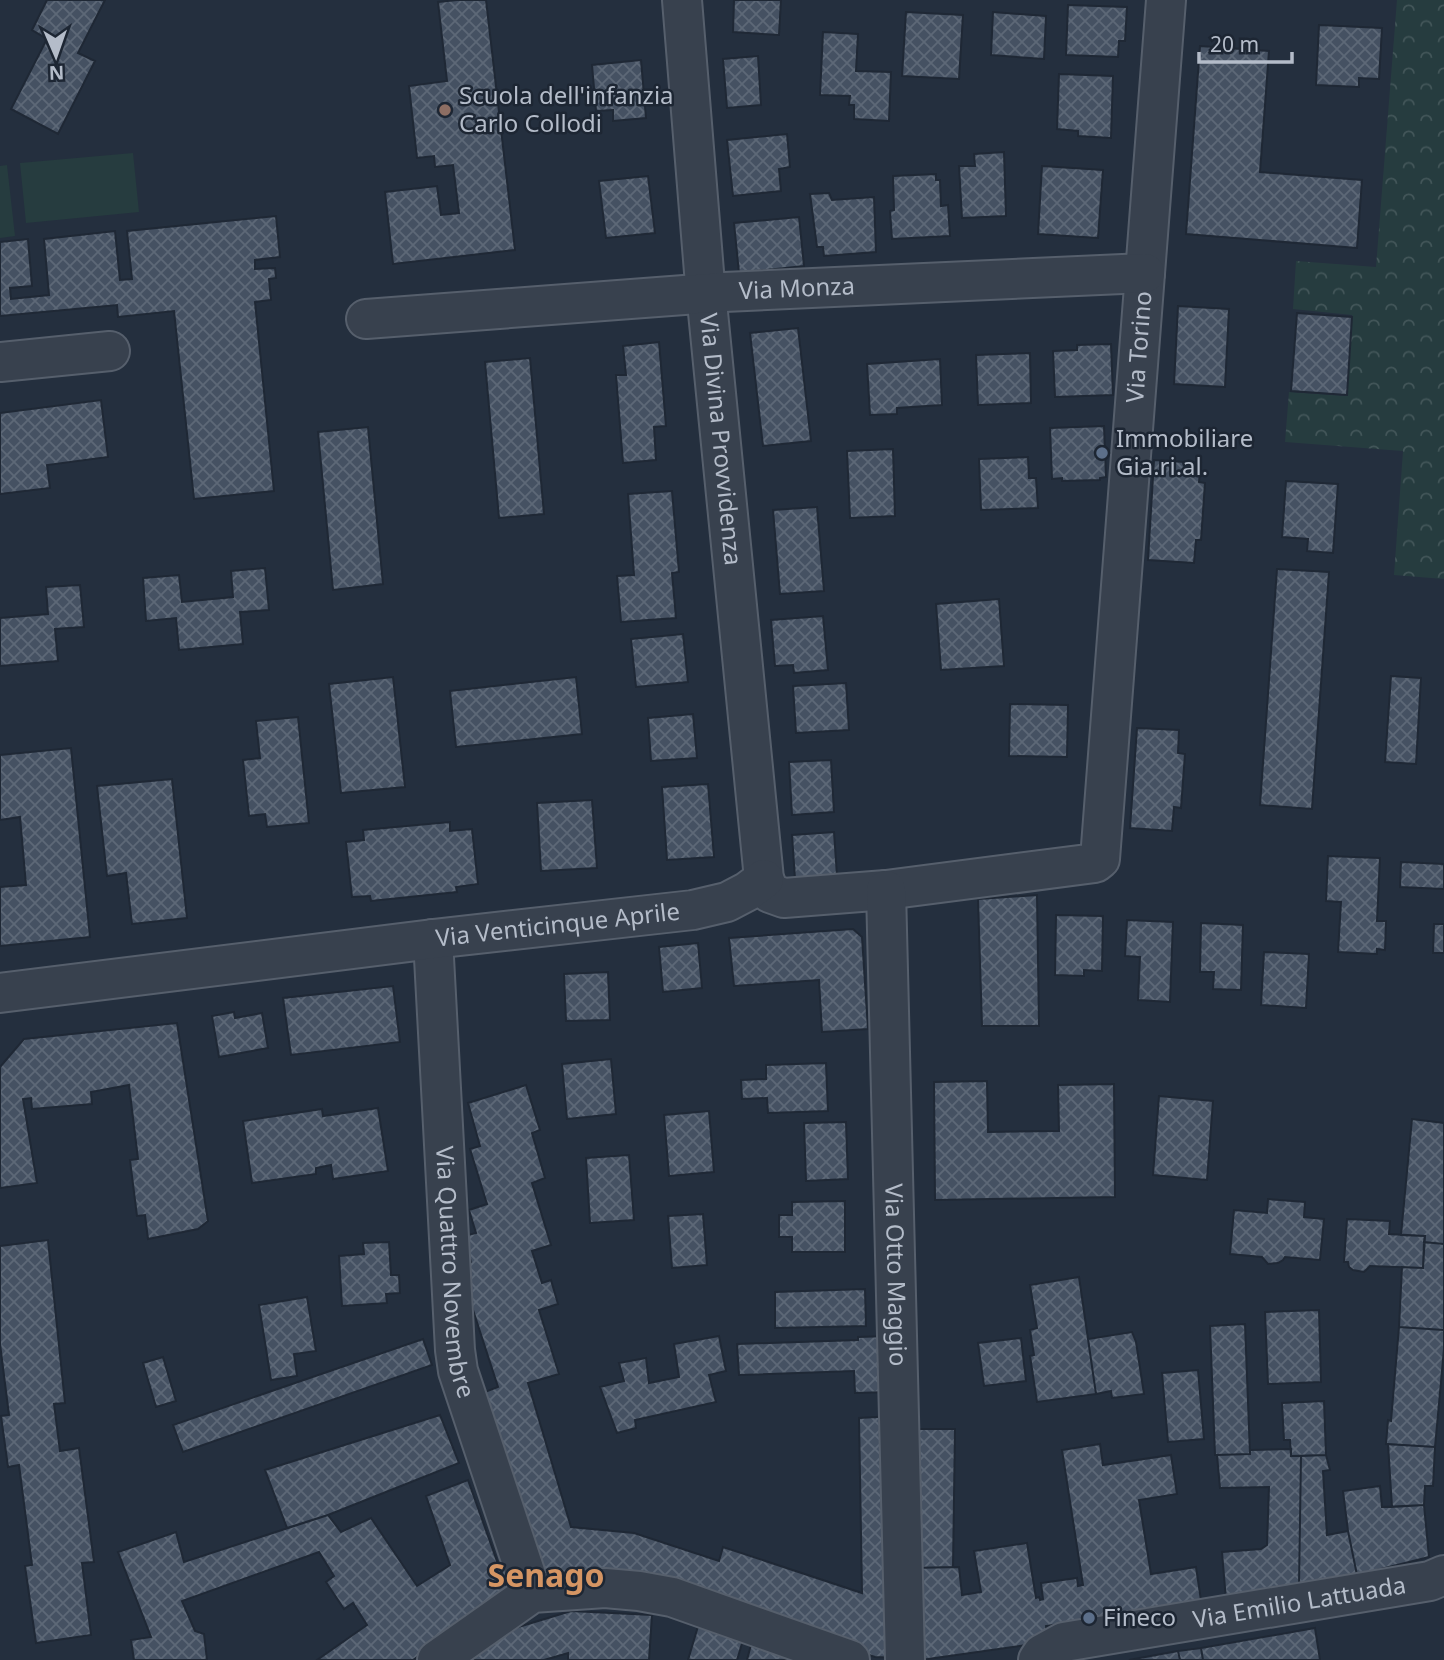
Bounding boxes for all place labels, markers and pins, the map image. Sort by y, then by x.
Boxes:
place label: Scuola dell'infanzia Carlo Collodi [459,78,674,139]
marker: Scuola dell'infanzia Carlo Collodi [437,102,453,118]
place label: Immobiliare Gia.ri.al. [1116,421,1253,482]
marker: Immobiliare Gia.ri.al. [1094,445,1110,461]
place label: Fineco [1103,1600,1176,1633]
marker: Fineco [1081,1610,1097,1626]

